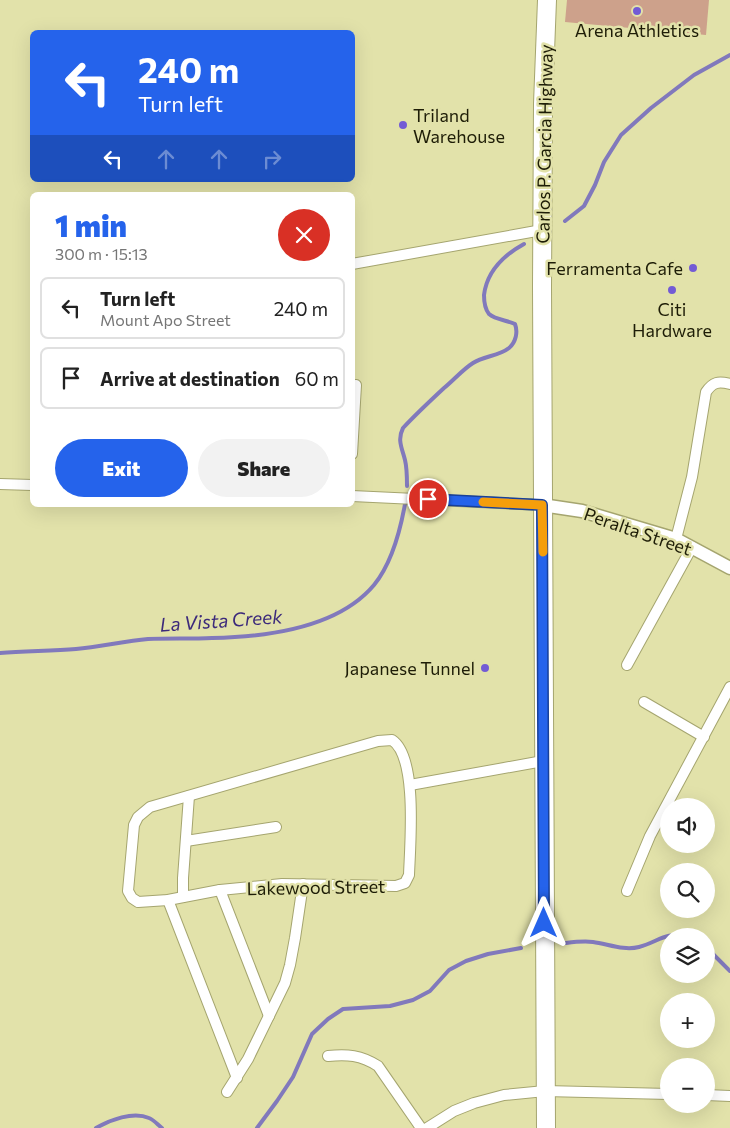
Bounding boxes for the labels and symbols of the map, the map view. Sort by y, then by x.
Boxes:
marker: Arena Athletics [631,5,643,17]
place label: Arena Athletics [575,19,699,41]
street label: Carlos P. Garcia Highway [531,44,557,244]
place label: Triland Warehouse [413,104,505,147]
marker: Triland Warehouse [397,119,409,131]
place label: Ferramenta Cafe [546,257,683,279]
marker: Ferramenta Cafe [687,262,699,274]
marker: Citi Hardware [666,284,678,296]
place label: Citi Hardware [632,298,712,341]
pin [407,478,449,520]
street label: Peralta Street [581,502,695,560]
water label: La Vista Creek [159,604,284,636]
place label: Japanese Tunnel [345,657,475,679]
marker: Japanese Tunnel [479,662,491,674]
street label: Lakewood Street [246,875,386,899]
position arrow [517,896,569,948]

